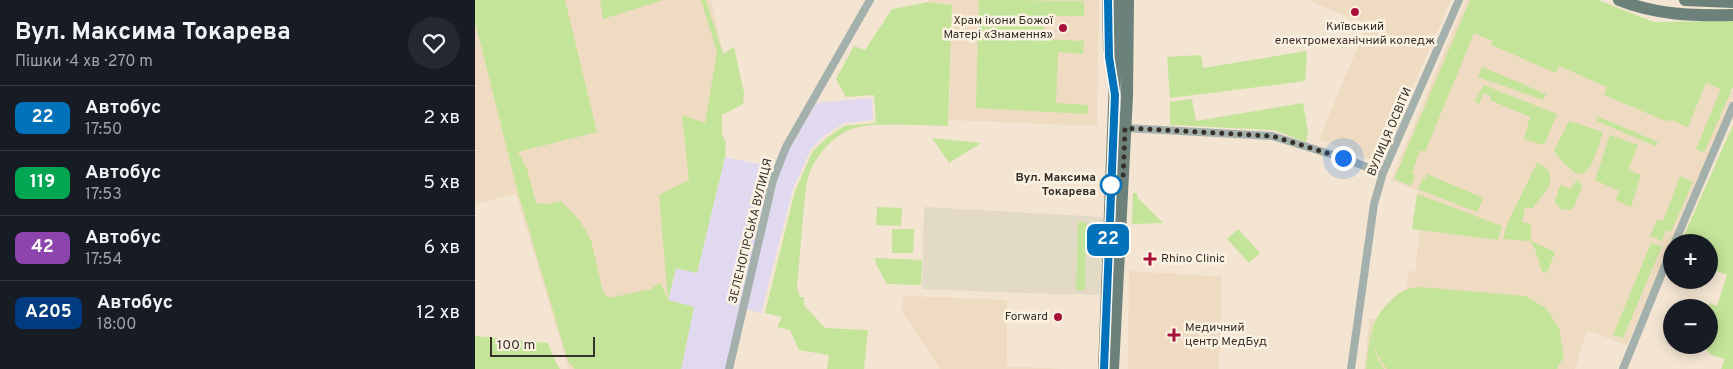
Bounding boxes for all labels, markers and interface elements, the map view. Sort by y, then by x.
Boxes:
marker: Київський електромеханічний коледж [1349,6,1361,18]
place label: Храм ікони Божої Матері «Знамення» [943,13,1054,43]
button: heart [408,17,460,69]
text: Вул. Максима Токарева [15,18,291,48]
place label: Київський електромеханічний коледж [1275,19,1435,49]
marker: Храм ікони Божої Матері «Знамення» [1057,22,1069,34]
text: Пішки · 4 хв · 270 m [15,52,153,72]
street label: ВУЛИЦЯ ОСВІТИ [1364,85,1416,179]
text: Автобус [85,96,161,120]
text: 22 [31,106,54,129]
text: 2 хв [423,106,460,130]
text: 17:50 [85,120,122,140]
your location [1331,146,1356,171]
street label: ЗЕЛЕНОГІРСЬКА ВУЛИЦЯ [725,157,777,305]
text: Автобус [85,161,161,185]
place label: Вул. Максима Токарева [1016,170,1096,200]
text: 119 [30,171,55,194]
text: 5 хв [423,171,460,195]
marker: Вул. Максима Токарева [1100,174,1122,196]
text: 17:53 [85,185,122,205]
line badge: 22 [1085,224,1131,256]
text: Автобус [85,226,161,250]
text: 22 [1097,228,1119,251]
map controls [1663,234,1718,354]
button: + [1663,234,1718,289]
text: 42 [31,236,54,259]
text: 6 хв [424,236,460,260]
text: 17:54 [85,250,122,270]
place label: Rhino Clinic [1161,251,1225,267]
marker: Rhino Clinic [1143,252,1157,266]
text: Автобус [97,291,173,315]
button: − [1663,299,1718,354]
text: А205 [25,301,72,324]
text: 12 хв [416,301,460,325]
place label: Forward [1005,309,1048,325]
marker: Forward [1052,311,1064,323]
text: 18:00 [97,315,137,335]
place label: Медичний центр МедБуд [1185,320,1267,350]
marker: Медичний центр МедБуд [1167,328,1181,342]
scale bar [490,334,595,357]
text: 100 m [497,337,535,354]

